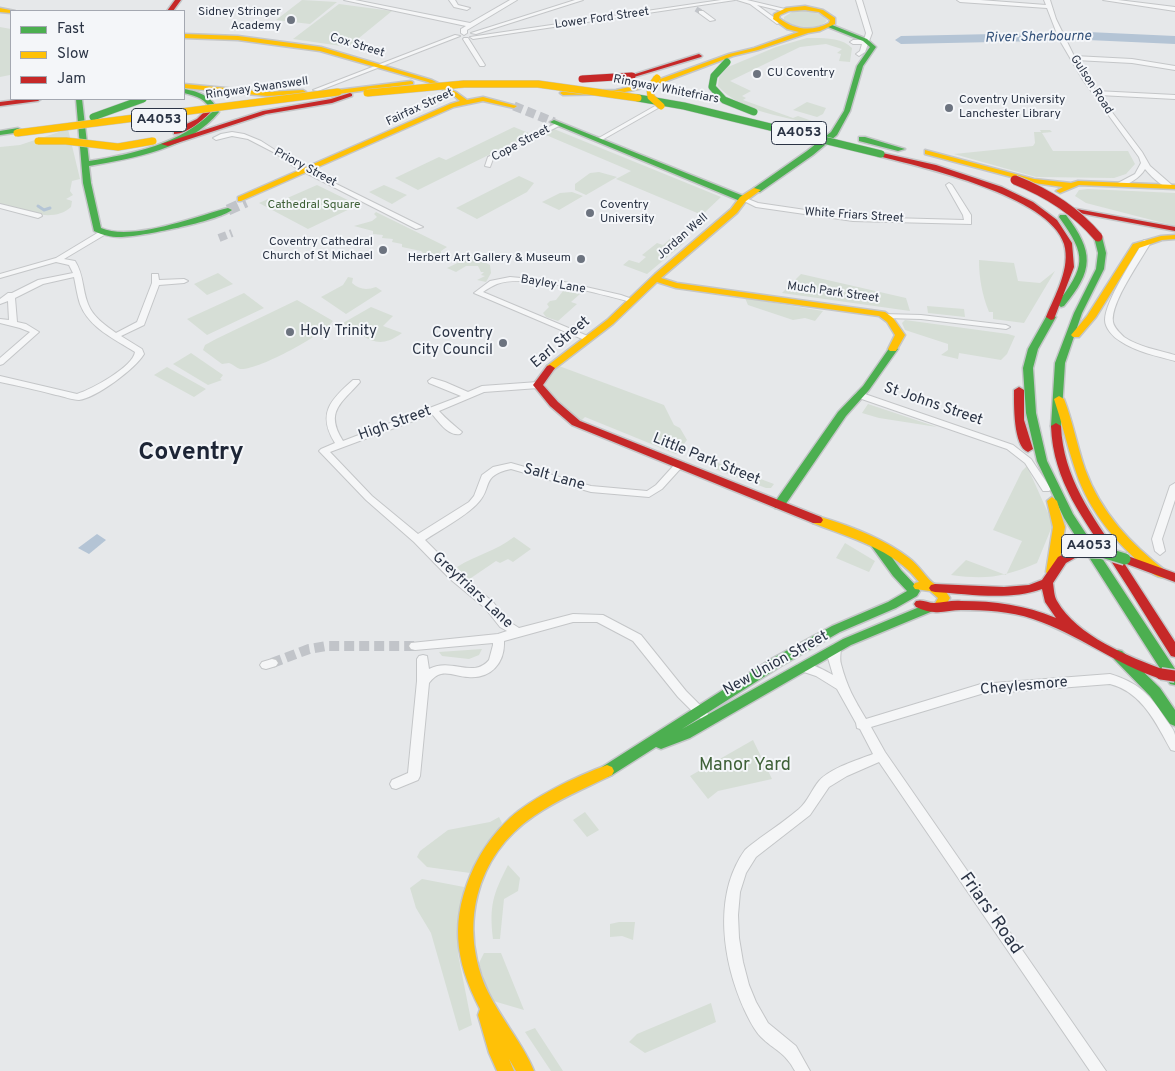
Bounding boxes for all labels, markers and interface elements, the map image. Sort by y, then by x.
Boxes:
street label: Lower Ford Street [554,5,650,33]
place label: Sidney Stringer Academy [198,6,281,34]
legend [10,10,185,100]
marker: Sidney Stringer Academy [285,14,297,26]
text: Fast [57,20,85,39]
water label: River Sherbourne [985,29,1091,47]
street label: Cox Street [328,31,386,61]
text: Slow [57,45,89,64]
street label: Gulson Road [1067,53,1115,117]
place label: CU Coventry [767,67,835,81]
marker: CU Coventry [751,68,763,80]
text: Jam [57,70,86,89]
street label: Ringway Whitefriars [612,73,720,107]
street label: Ringway Swanswell [205,75,309,103]
street label: Fairfax Street [384,86,456,130]
place label: Coventry University Lanchester Library [959,94,1065,122]
marker: Coventry University Lanchester Library [943,102,955,114]
road number: A4053 [132,108,186,132]
road number: A4053 [772,122,826,144]
street label: Cope Street [489,123,553,165]
street label: Priory Street [271,145,339,191]
park label: Cathedral Square [267,199,361,213]
place label: Coventry University [600,199,655,227]
street label: White Friars Street [804,205,904,227]
marker: Coventry University [584,207,596,219]
street label: Jordan Well [655,211,711,263]
place label: Coventry Cathedral Church of St Michael [262,236,373,264]
marker: Coventry Cathedral Church of St Michael [377,244,389,256]
place label: Herbert Art Gallery & Museum [408,252,571,266]
marker: Herbert Art Gallery & Museum [575,253,587,265]
street label: Bayley Lane [519,273,587,297]
street label: Much Park Street [786,279,880,307]
street label: Earl Street [528,313,594,373]
place label: Holy Trinity [300,323,377,341]
place label: Coventry City Council [412,325,493,360]
marker: Holy Trinity [284,326,296,338]
marker: Coventry City Council [497,337,509,349]
street label: St Johns Street [881,380,985,430]
street label: High Street [356,403,434,445]
street label: Little Park Street [650,430,762,490]
district label: Coventry [138,439,244,469]
street label: Salt Lane [521,461,587,495]
road number: A4053 [1062,534,1116,558]
street label: Greyfriars Lane [428,549,516,633]
street label: New Union Street [720,628,832,700]
street label: Cheylesmore [980,674,1068,700]
park label: Manor Yard [699,755,791,777]
street label: Friars' Road [954,869,1026,959]

